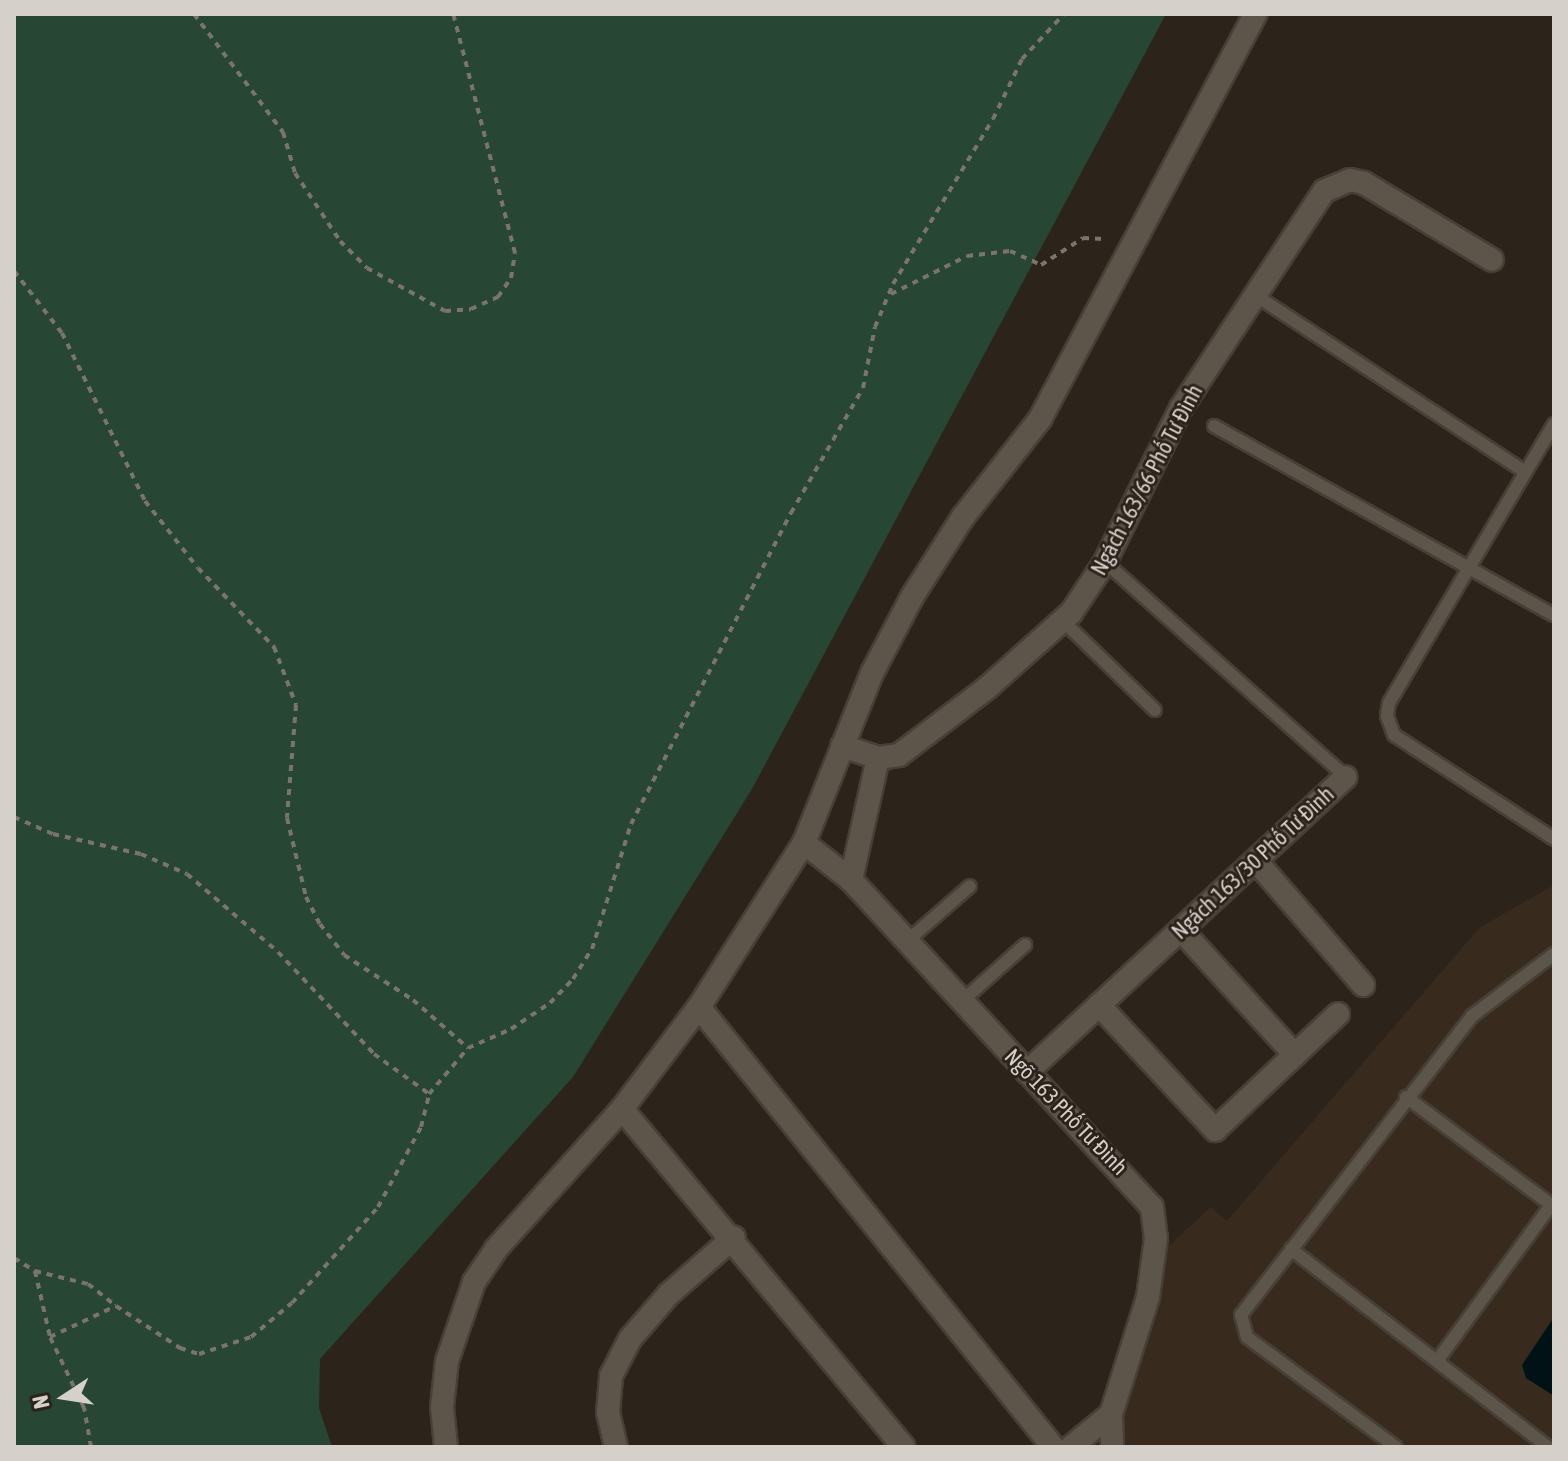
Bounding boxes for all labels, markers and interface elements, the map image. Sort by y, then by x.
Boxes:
street label: Ngách 163/66 Phố Tư Đình [1086,380,1208,580]
street label: Ngách 163/30 Phố Tư Đình [1167,781,1339,945]
street label: Ngõ 163 Phố Tư Đình [999,1043,1133,1181]
north arrow [24,1357,104,1437]
text: N [26,1393,55,1411]

